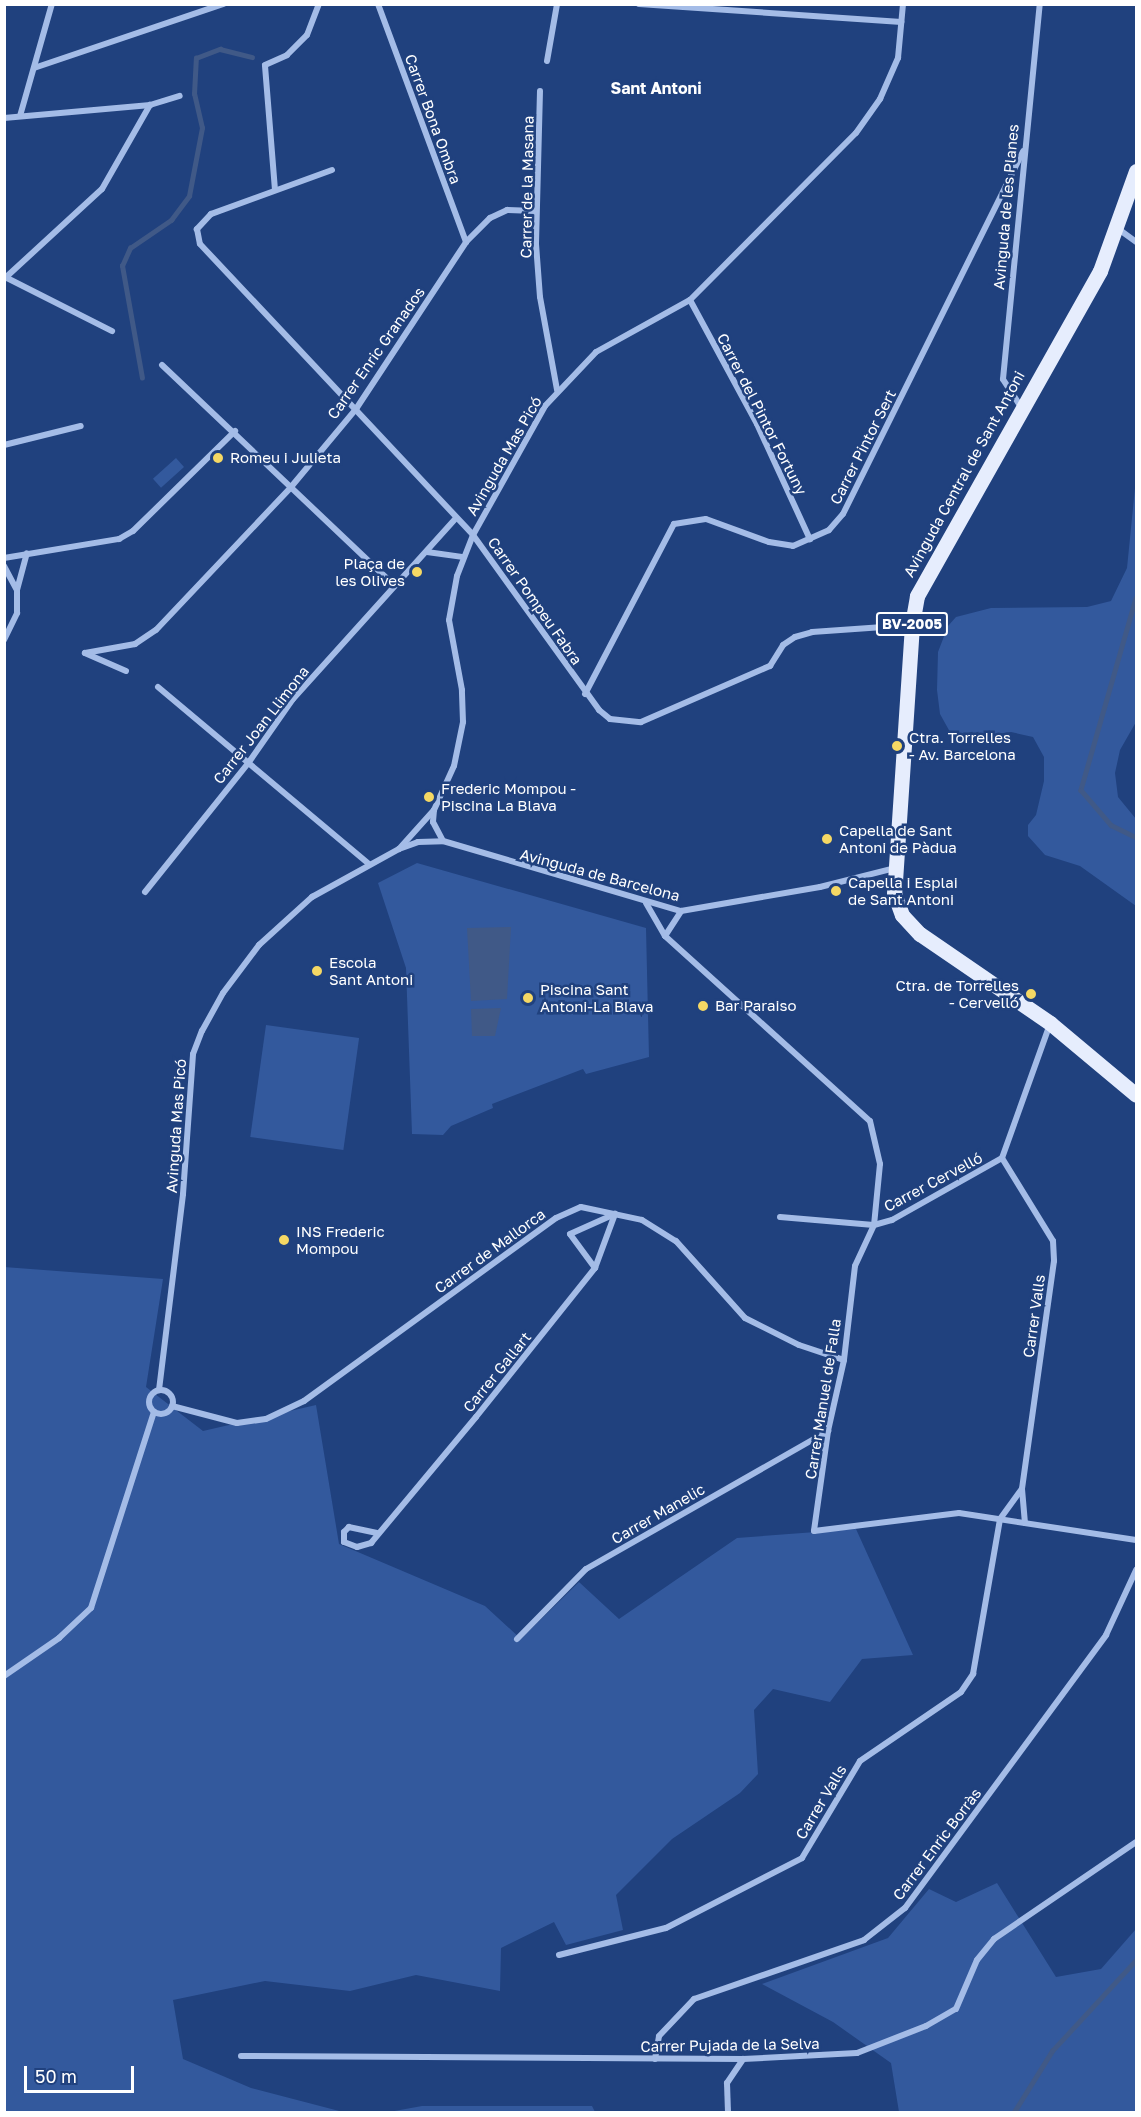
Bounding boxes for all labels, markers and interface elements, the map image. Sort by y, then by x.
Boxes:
street label: Carrer Bona Ombra [401,52,465,186]
district label: Sant Antoni [610,78,702,98]
street label: Carrer de la Masana [517,115,537,259]
street label: Avinguda de les Planes [990,123,1022,291]
street label: Carrer Enric Granados [324,283,428,423]
street label: Carrer del Pintor Fortuny [713,330,811,498]
street label: Avinguda Central de Sant Antoni [900,368,1028,580]
street label: Carrer Pintor Sert [826,387,900,507]
street label: Avinguda Mas Picó [463,393,545,519]
place label: Romeu i Julieta [230,449,341,467]
marker: Romeu i Julieta [211,451,225,465]
street label: Carrer Pompeu Fabra [484,534,586,668]
place label: Plaça de les Olives [335,554,405,589]
marker: Plaça de les Olives [410,565,424,579]
road number: BV-2005 [874,613,950,635]
street label: Carrer Joan Llimona [209,663,313,787]
place label: Ctra. Torrelles - Av. Barcelona [909,728,1016,763]
marker: Ctra. Torrelles - Av. Barcelona [890,739,904,753]
place label: Frederic Mompou - Piscina La Blava [441,779,576,814]
marker: Frederic Mompou - Piscina La Blava [422,790,436,804]
place label: Capella de Sant Antoni de Pàdua [839,821,957,856]
marker: Capella de Sant Antoni de Pàdua [820,832,834,846]
street label: Avinguda de Barcelona [518,845,682,905]
place label: Capella i Esplai de Sant Antoni [848,873,958,908]
marker: Capella i Esplai de Sant Antoni [829,884,843,898]
place label: Escola Sant Antoni [329,953,413,988]
marker: Escola Sant Antoni [310,964,324,978]
place label: Ctra. de Torrelles - Cervelló [895,976,1019,1011]
place label: Piscina Sant Antoni-La Blava [540,980,653,1015]
marker: Ctra. de Torrelles - Cervelló [1024,987,1038,1001]
marker: Piscina Sant Antoni-La Blava [521,991,535,1005]
place label: Bar Paraiso [715,997,796,1015]
marker: Bar Paraiso [696,999,710,1013]
street label: Avinguda Mas Picó [162,1058,190,1194]
street label: Carrer Cervelló [881,1148,985,1216]
street label: Carrer de Mallorca [431,1205,549,1297]
place label: INS Frederic Mompou [296,1222,385,1257]
marker: INS Frederic Mompou [277,1233,291,1247]
street label: Carrer Valls [1019,1273,1049,1359]
street label: Carrer Manuel de Falla [801,1317,845,1481]
street label: Carrer Gallart [459,1328,535,1416]
street label: Carrer Manelic [608,1480,708,1548]
street label: Carrer Valls [792,1761,850,1843]
street label: Carrer Enric Borràs [889,1784,985,1904]
street label: Carrer Pujada de la Selva [640,2034,820,2056]
scale bar [27,2054,136,2092]
text: 50 m [35,2065,77,2087]

